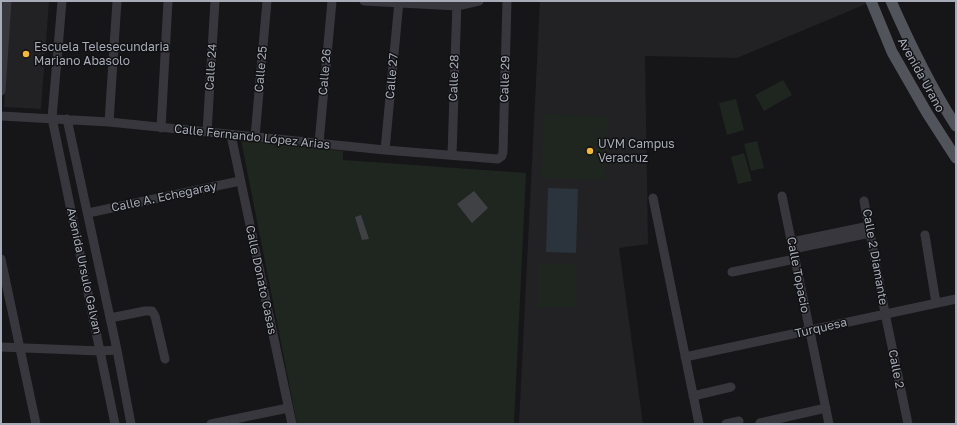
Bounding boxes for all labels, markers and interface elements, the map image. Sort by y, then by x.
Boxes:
street label: Avenida Urano [895,35,947,115]
place label: Escuela Telesecundaria Mariano Abasolo [34,40,169,68]
street label: Calle 24 [202,43,220,91]
street label: Calle 25 [252,45,270,93]
street label: Calle 26 [316,48,334,96]
marker: Escuela Telesecundaria Mariano Abasolo [21,49,31,59]
street label: Calle 27 [383,53,401,99]
street label: Calle 28 [446,54,462,102]
street label: Calle 29 [497,55,513,103]
street label: Calle Fernando López Arias [173,122,331,152]
place label: UVM Campus Veracruz [598,137,675,165]
marker: UVM Campus Veracruz [585,146,595,156]
street label: Calle A. Echegaray [110,179,218,215]
street label: Avenida Ursulo Galvan [64,206,104,336]
street label: Calle 2 Diamante [859,208,891,306]
street label: Calle Donato Casas [242,224,280,336]
street label: Calle Topacio [784,236,812,314]
street label: Turquesa [794,315,848,341]
street label: Calle 2 [885,348,907,390]

